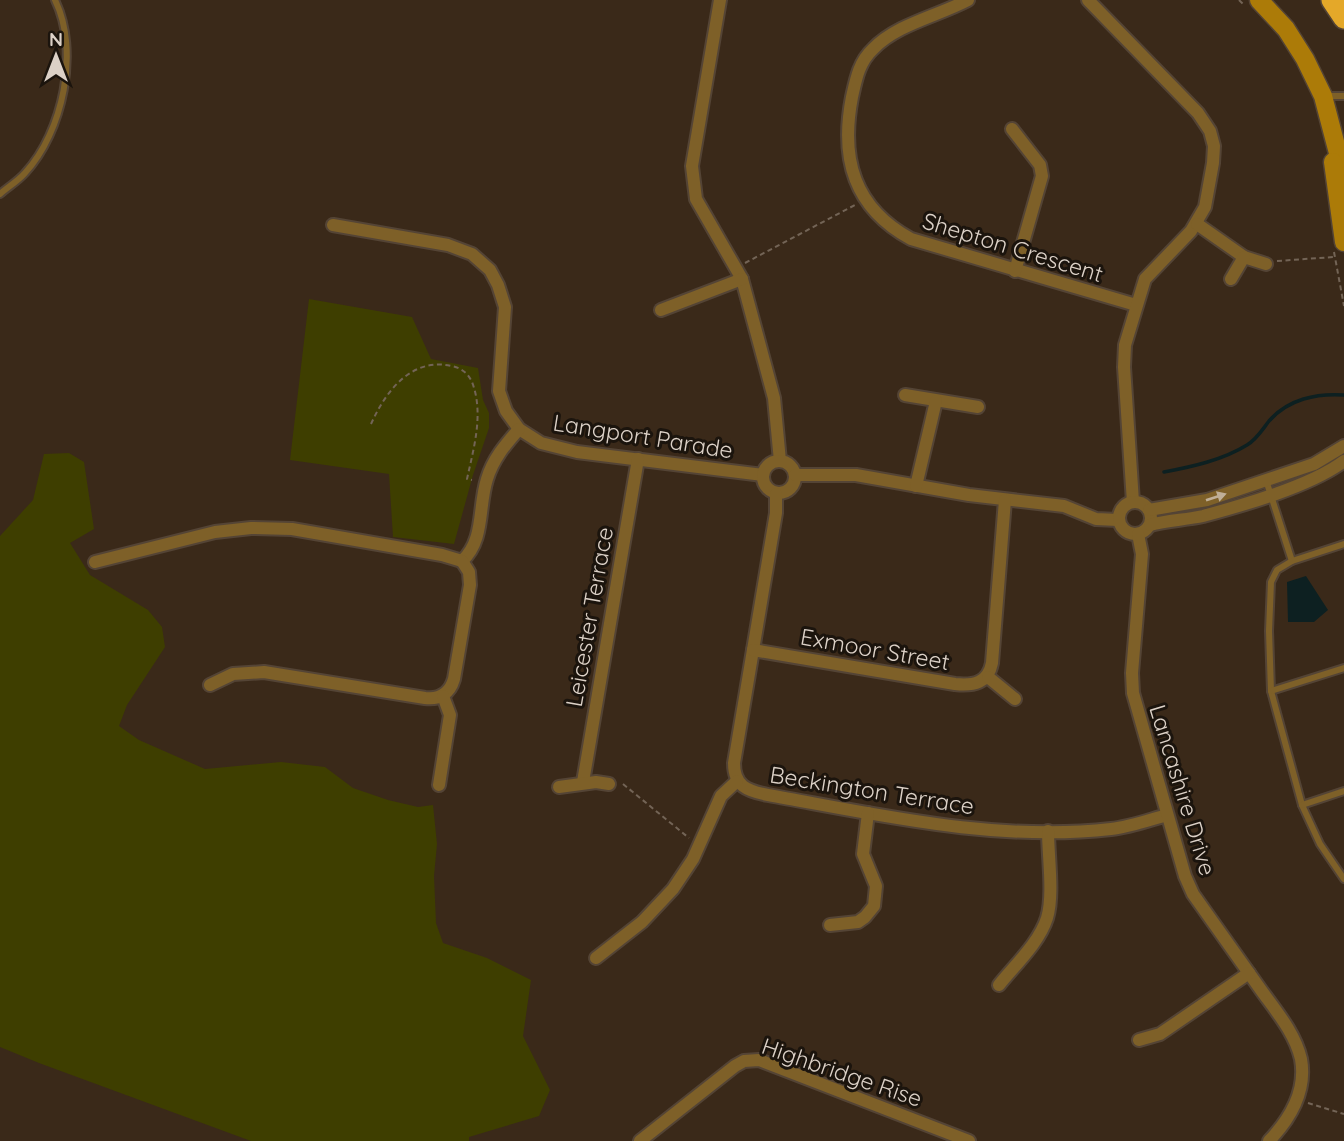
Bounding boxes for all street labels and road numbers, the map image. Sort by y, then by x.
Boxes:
street label: Shepton Crescent [919,206,1107,288]
street label: Langport Parade [551,407,735,465]
street label: Leicester Terrace [559,525,619,709]
street label: Exmoor Street [798,622,952,676]
street label: Lancashire Drive [1143,701,1223,879]
street label: Beckington Terrace [768,760,976,820]
street label: Highbridge Rise [758,1031,926,1113]

